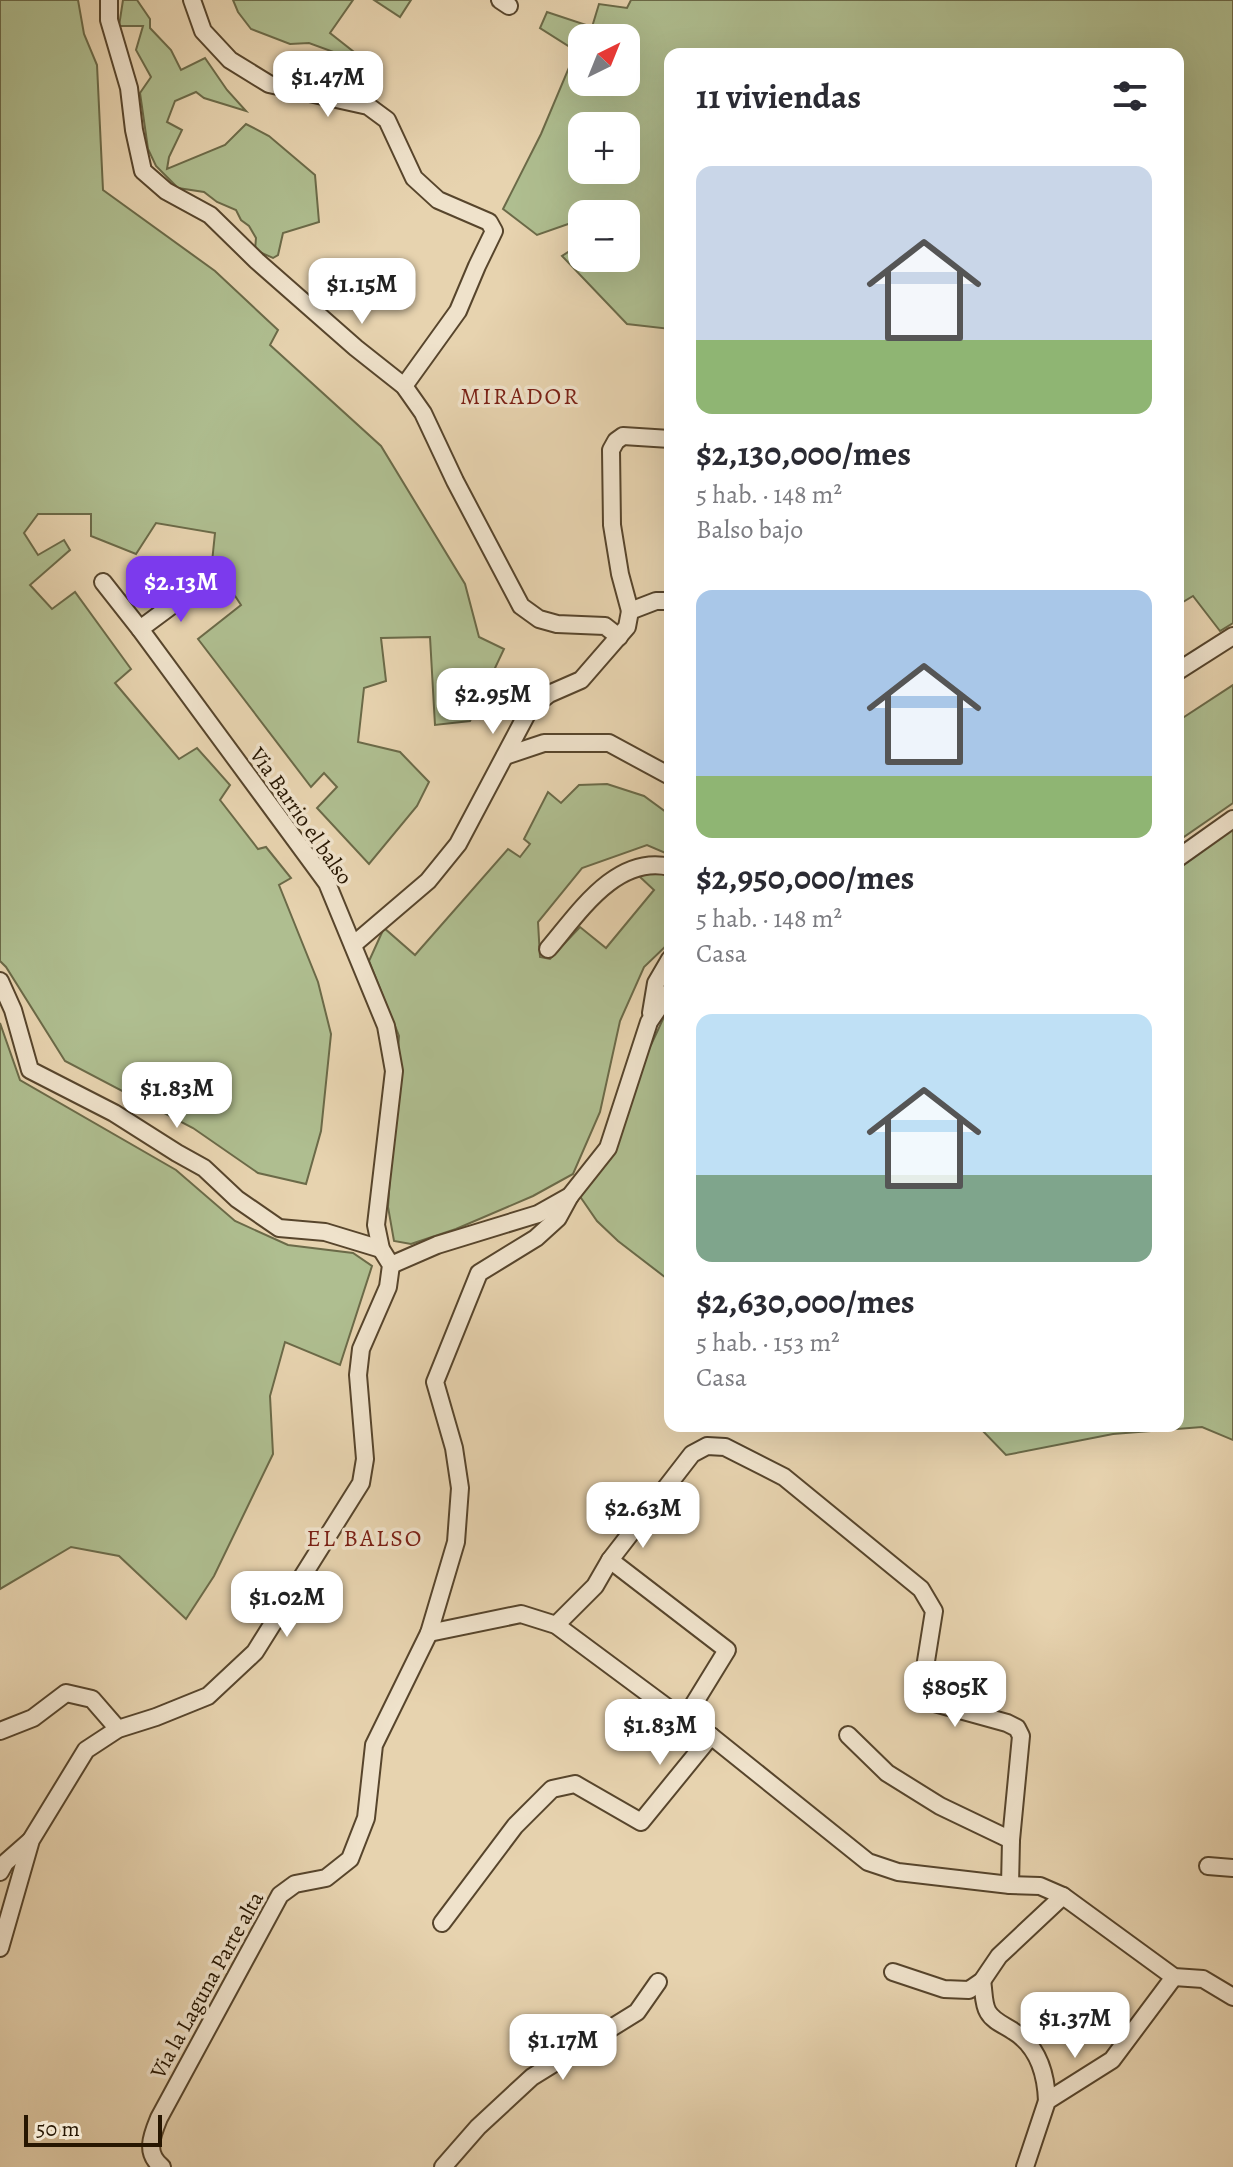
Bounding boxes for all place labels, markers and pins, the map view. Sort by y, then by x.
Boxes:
pin: $1.47M [263,51,393,119]
pin: $1.15M [297,258,427,326]
pin: $2.13M [116,556,246,624]
pin: $2.95M [428,668,558,736]
pin: $1.83M [112,1062,242,1130]
pin: $2.63M [578,1482,708,1550]
pin: $1.02M [222,1571,352,1639]
pin: $805K [899,1661,1011,1729]
pin: $1.83M [595,1699,725,1767]
pin: $1.37M [1010,1992,1140,2060]
pin: $1.17M [498,2014,628,2082]

